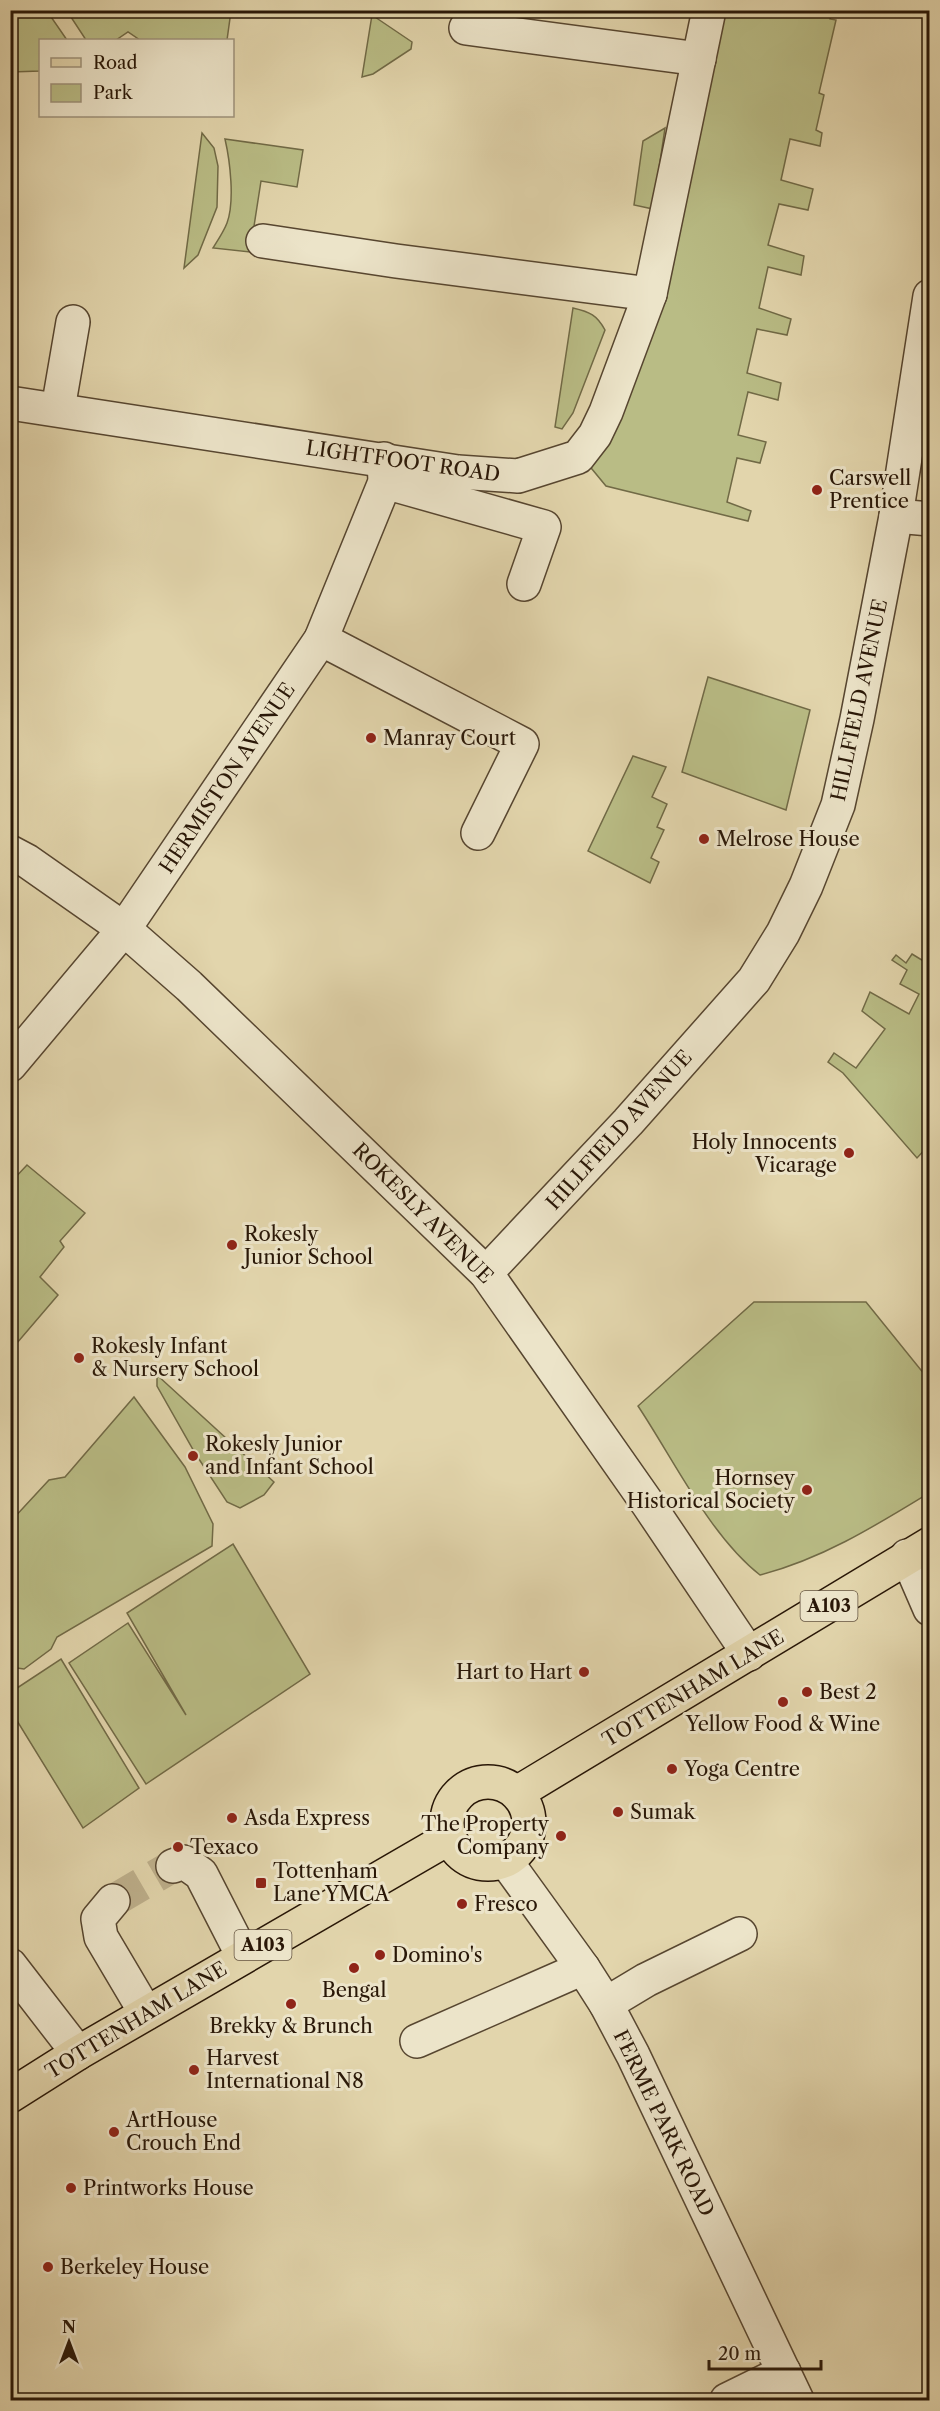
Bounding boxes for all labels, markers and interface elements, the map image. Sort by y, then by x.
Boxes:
legend [39,39,234,117]
text: Road [93,52,138,74]
text: Park [93,82,134,104]
street label: LIGHTFOOT ROAD [304,435,502,487]
place label: Carswell Prentice [829,466,911,513]
marker: Carswell Prentice [810,483,824,497]
street label: HILLFIELD AVENUE [826,597,892,803]
street label: HERMISTON AVENUE [154,678,300,878]
place label: Manray Court [383,726,516,750]
marker: Manray Court [364,731,378,745]
place label: Melrose House [716,827,860,851]
marker: Melrose House [697,832,711,846]
street label: HILLFIELD AVENUE [541,1045,697,1215]
place label: Holy Innocents Vicarage [692,1130,837,1177]
street label: ROKESLY AVENUE [348,1138,498,1288]
marker: Holy Innocents Vicarage [842,1146,856,1160]
place label: Rokesly Junior School [241,1222,373,1269]
marker: Rokesly Junior School [225,1238,239,1252]
place label: Rokesly Infant & Nursery School [91,1334,259,1381]
marker: Rokesly Infant & Nursery School [72,1351,86,1365]
place label: Rokesly Junior and Infant School [205,1432,374,1479]
marker: Rokesly Junior and Infant School [186,1449,200,1463]
place label: Hornsey Historical Society [627,1466,796,1513]
marker: Hornsey Historical Society [800,1483,814,1497]
road number: A103 [800,1591,858,1621]
street label: TOTTENHAM LANE [598,1624,788,1752]
place label: Hart to Hart [456,1660,572,1684]
marker: Hart to Hart [577,1665,591,1679]
place label: Best 2 [819,1680,877,1704]
marker: Best 2 [800,1685,814,1699]
marker: Yellow Food & Wine [776,1695,790,1709]
place label: Yellow Food & Wine [685,1712,880,1736]
place label: Yoga Centre [683,1757,800,1781]
marker: Yoga Centre [665,1762,679,1776]
place label: Sumak [630,1800,696,1824]
marker: Sumak [611,1805,625,1819]
place label: Asda Express [243,1806,370,1830]
marker: Asda Express [225,1811,239,1825]
place label: The Property Company [421,1812,550,1859]
marker: The Property Company [554,1829,568,1843]
place label: Texaco [190,1835,258,1859]
marker: Texaco [171,1840,185,1854]
place label: Tottenham Lane YMCA [273,1859,390,1906]
marker: Tottenham Lane YMCA [254,1876,268,1890]
place label: Fresco [474,1892,538,1916]
marker: Fresco [455,1897,469,1911]
road number: A103 [234,1930,292,1960]
place label: Domino's [392,1943,483,1967]
marker: Domino's [373,1948,387,1962]
street label: TOTTENHAM LANE [41,1956,231,2084]
marker: Bengal [347,1961,361,1975]
place label: Bengal [322,1978,386,2002]
marker: Brekky & Brunch [284,1997,298,2011]
place label: Brekky & Brunch [209,2014,373,2038]
street label: FERME PARK ROAD [608,2026,720,2220]
place label: Harvest International N8 [206,2046,364,2093]
marker: Harvest International N8 [187,2063,201,2077]
place label: ArtHouse Crouch End [125,2108,241,2155]
marker: ArtHouse Crouch End [107,2125,121,2139]
place label: Printworks House [83,2176,254,2200]
marker: Printworks House [64,2181,78,2195]
place label: Berkeley House [60,2255,209,2279]
marker: Berkeley House [41,2260,55,2274]
north arrow [39,2312,99,2372]
text: N [62,2317,76,2337]
scale bar [709,2333,822,2371]
text: 20 m [718,2343,762,2365]

